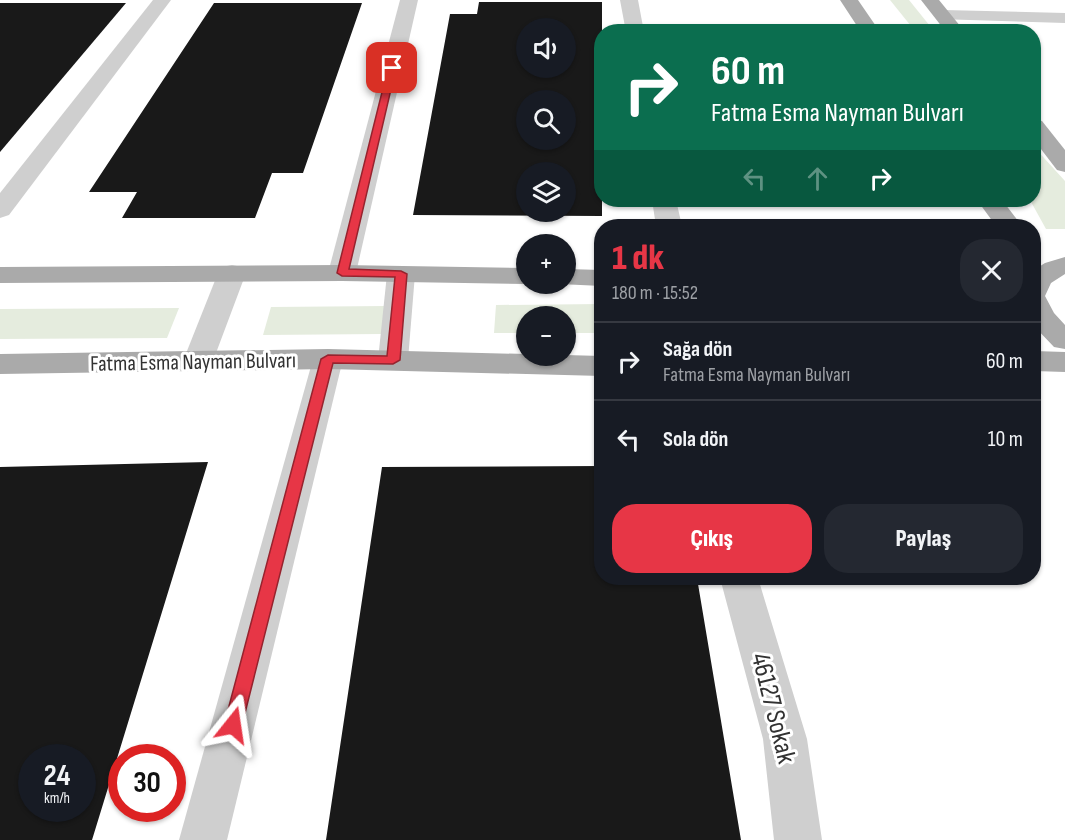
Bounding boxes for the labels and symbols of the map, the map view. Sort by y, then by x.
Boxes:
pin [366,42,417,93]
street label: Fatma Esma Nayman Bulvarı [90,347,296,378]
street label: 46127 Sokak [744,650,802,768]
position arrow [201,693,265,757]
speed limit sign: 30 [108,744,186,822]

